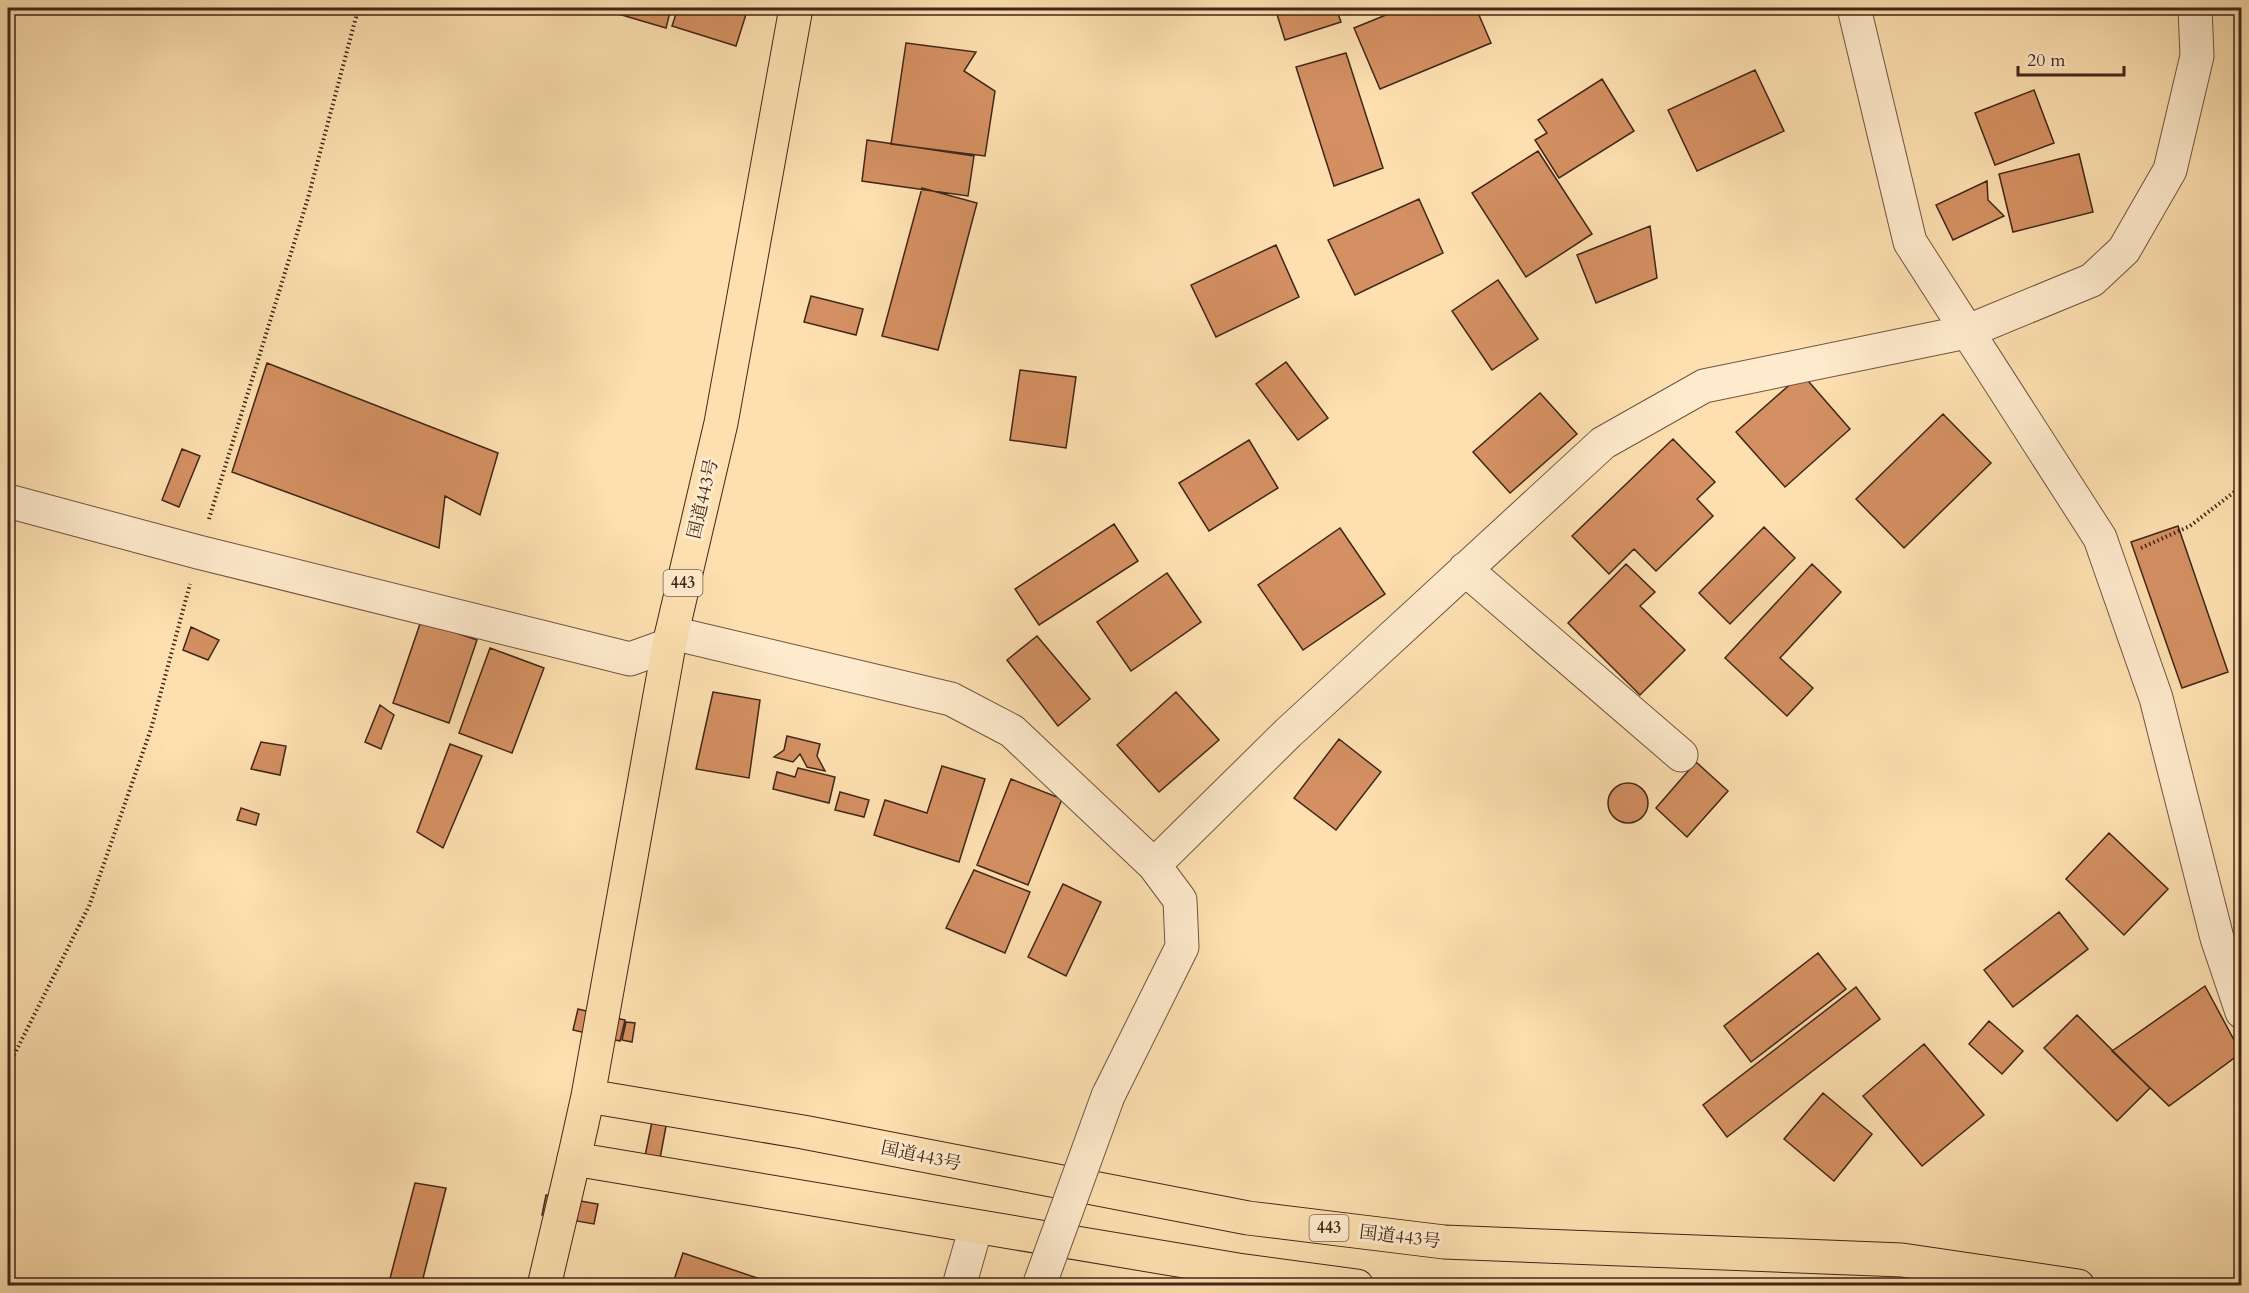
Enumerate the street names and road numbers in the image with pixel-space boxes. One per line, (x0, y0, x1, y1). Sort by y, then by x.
street label: 国道443号 (682, 456, 724, 542)
road number: 443 (664, 570, 702, 596)
street label: 国道443号 (878, 1135, 964, 1177)
road number: 443 (1310, 1215, 1348, 1241)
street label: 国道443号 (1358, 1220, 1442, 1254)

